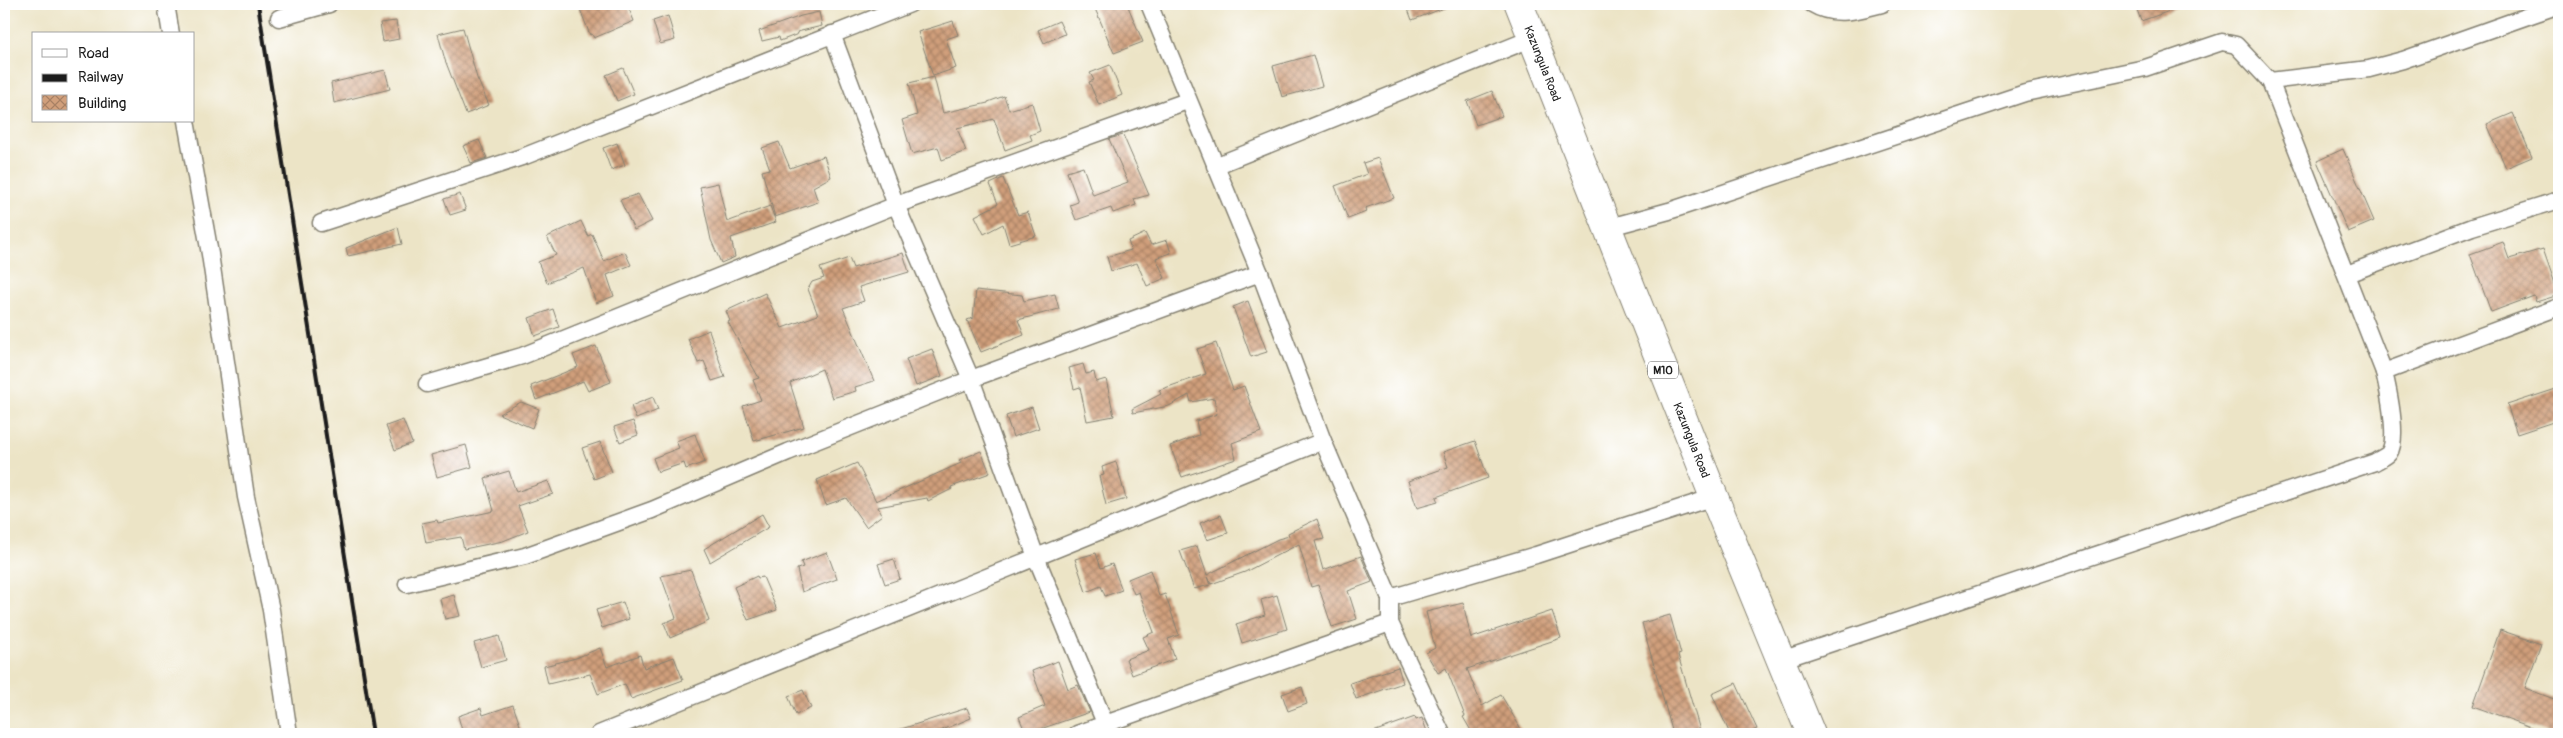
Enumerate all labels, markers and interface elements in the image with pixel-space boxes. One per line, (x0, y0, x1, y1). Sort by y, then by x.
street label: Kazungula Road (1520, 24, 1564, 104)
legend (32, 32, 195, 122)
text: Road (78, 44, 109, 63)
text: Railway (78, 68, 124, 87)
text: Building (78, 94, 126, 113)
road number: M10 (1648, 362, 1678, 378)
street label: Kazungula Road (1669, 400, 1713, 480)

